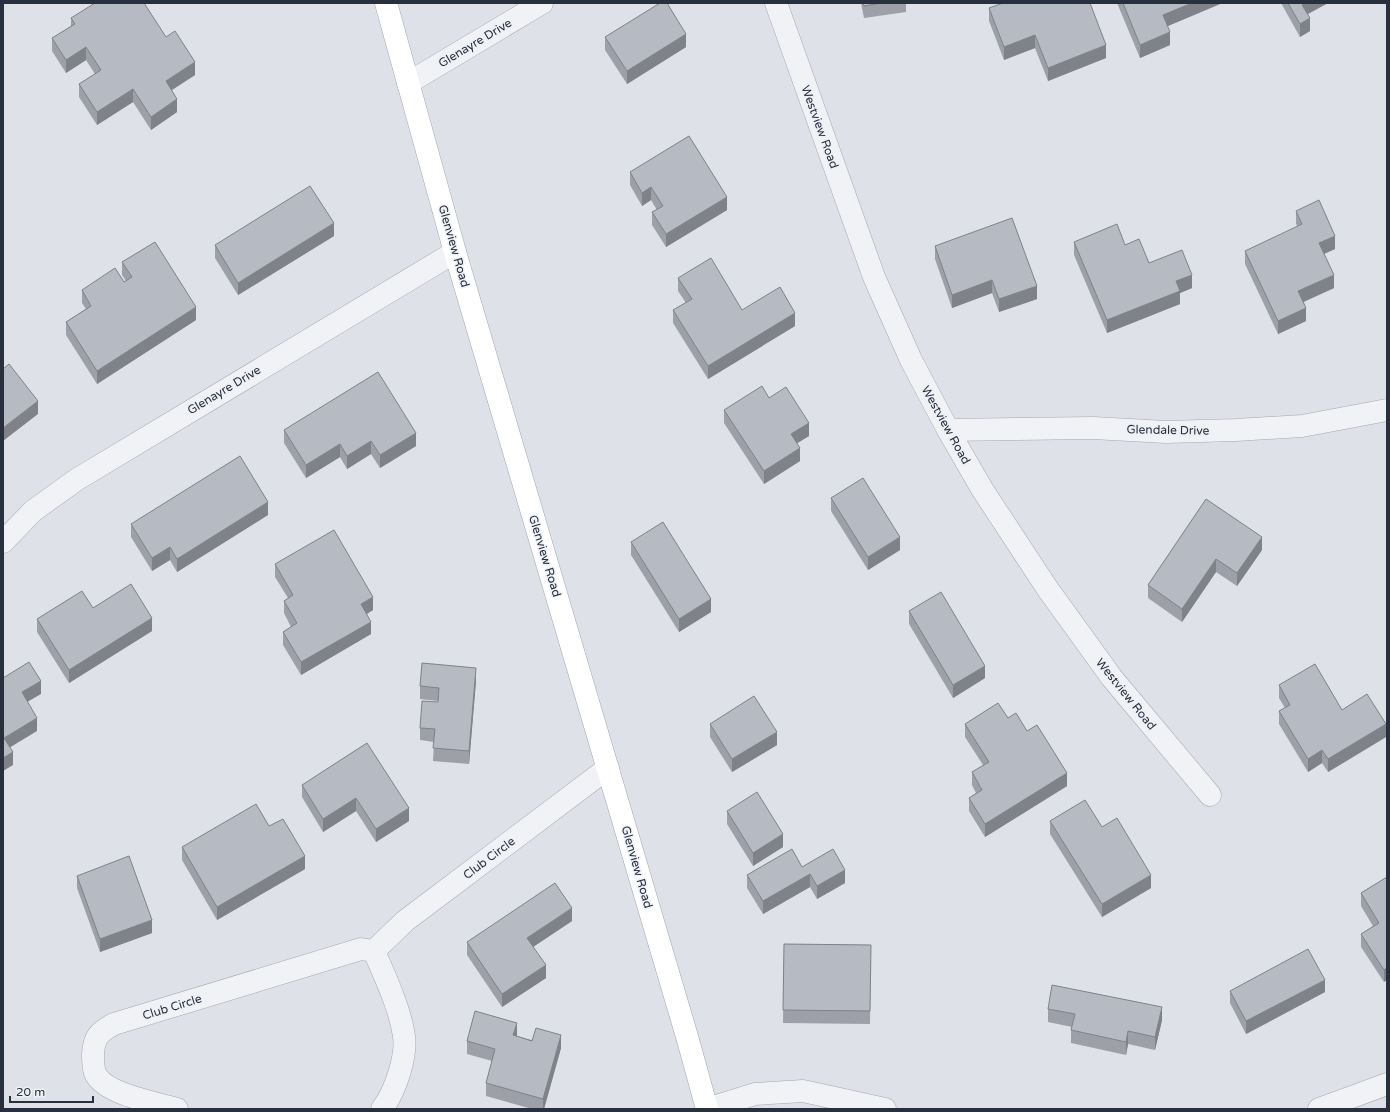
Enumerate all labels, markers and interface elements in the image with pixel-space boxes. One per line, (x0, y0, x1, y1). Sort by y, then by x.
street label: Glenayre Drive (436, 15, 514, 70)
street label: Westview Road (798, 84, 842, 170)
street label: Glenview Road (436, 203, 472, 289)
street label: Glenayre Drive (185, 362, 263, 417)
street label: Westview Road (919, 383, 973, 467)
street label: Glendale Drive (1126, 422, 1210, 438)
street label: Glenview Road (526, 513, 564, 599)
street label: Westview Road (1093, 656, 1159, 732)
street label: Glenview Road (619, 824, 655, 910)
street label: Club Circle (460, 834, 518, 882)
street label: Club Circle (141, 991, 204, 1023)
scale bar (10, 1078, 93, 1104)
text: 20 m (16, 1085, 45, 1099)

